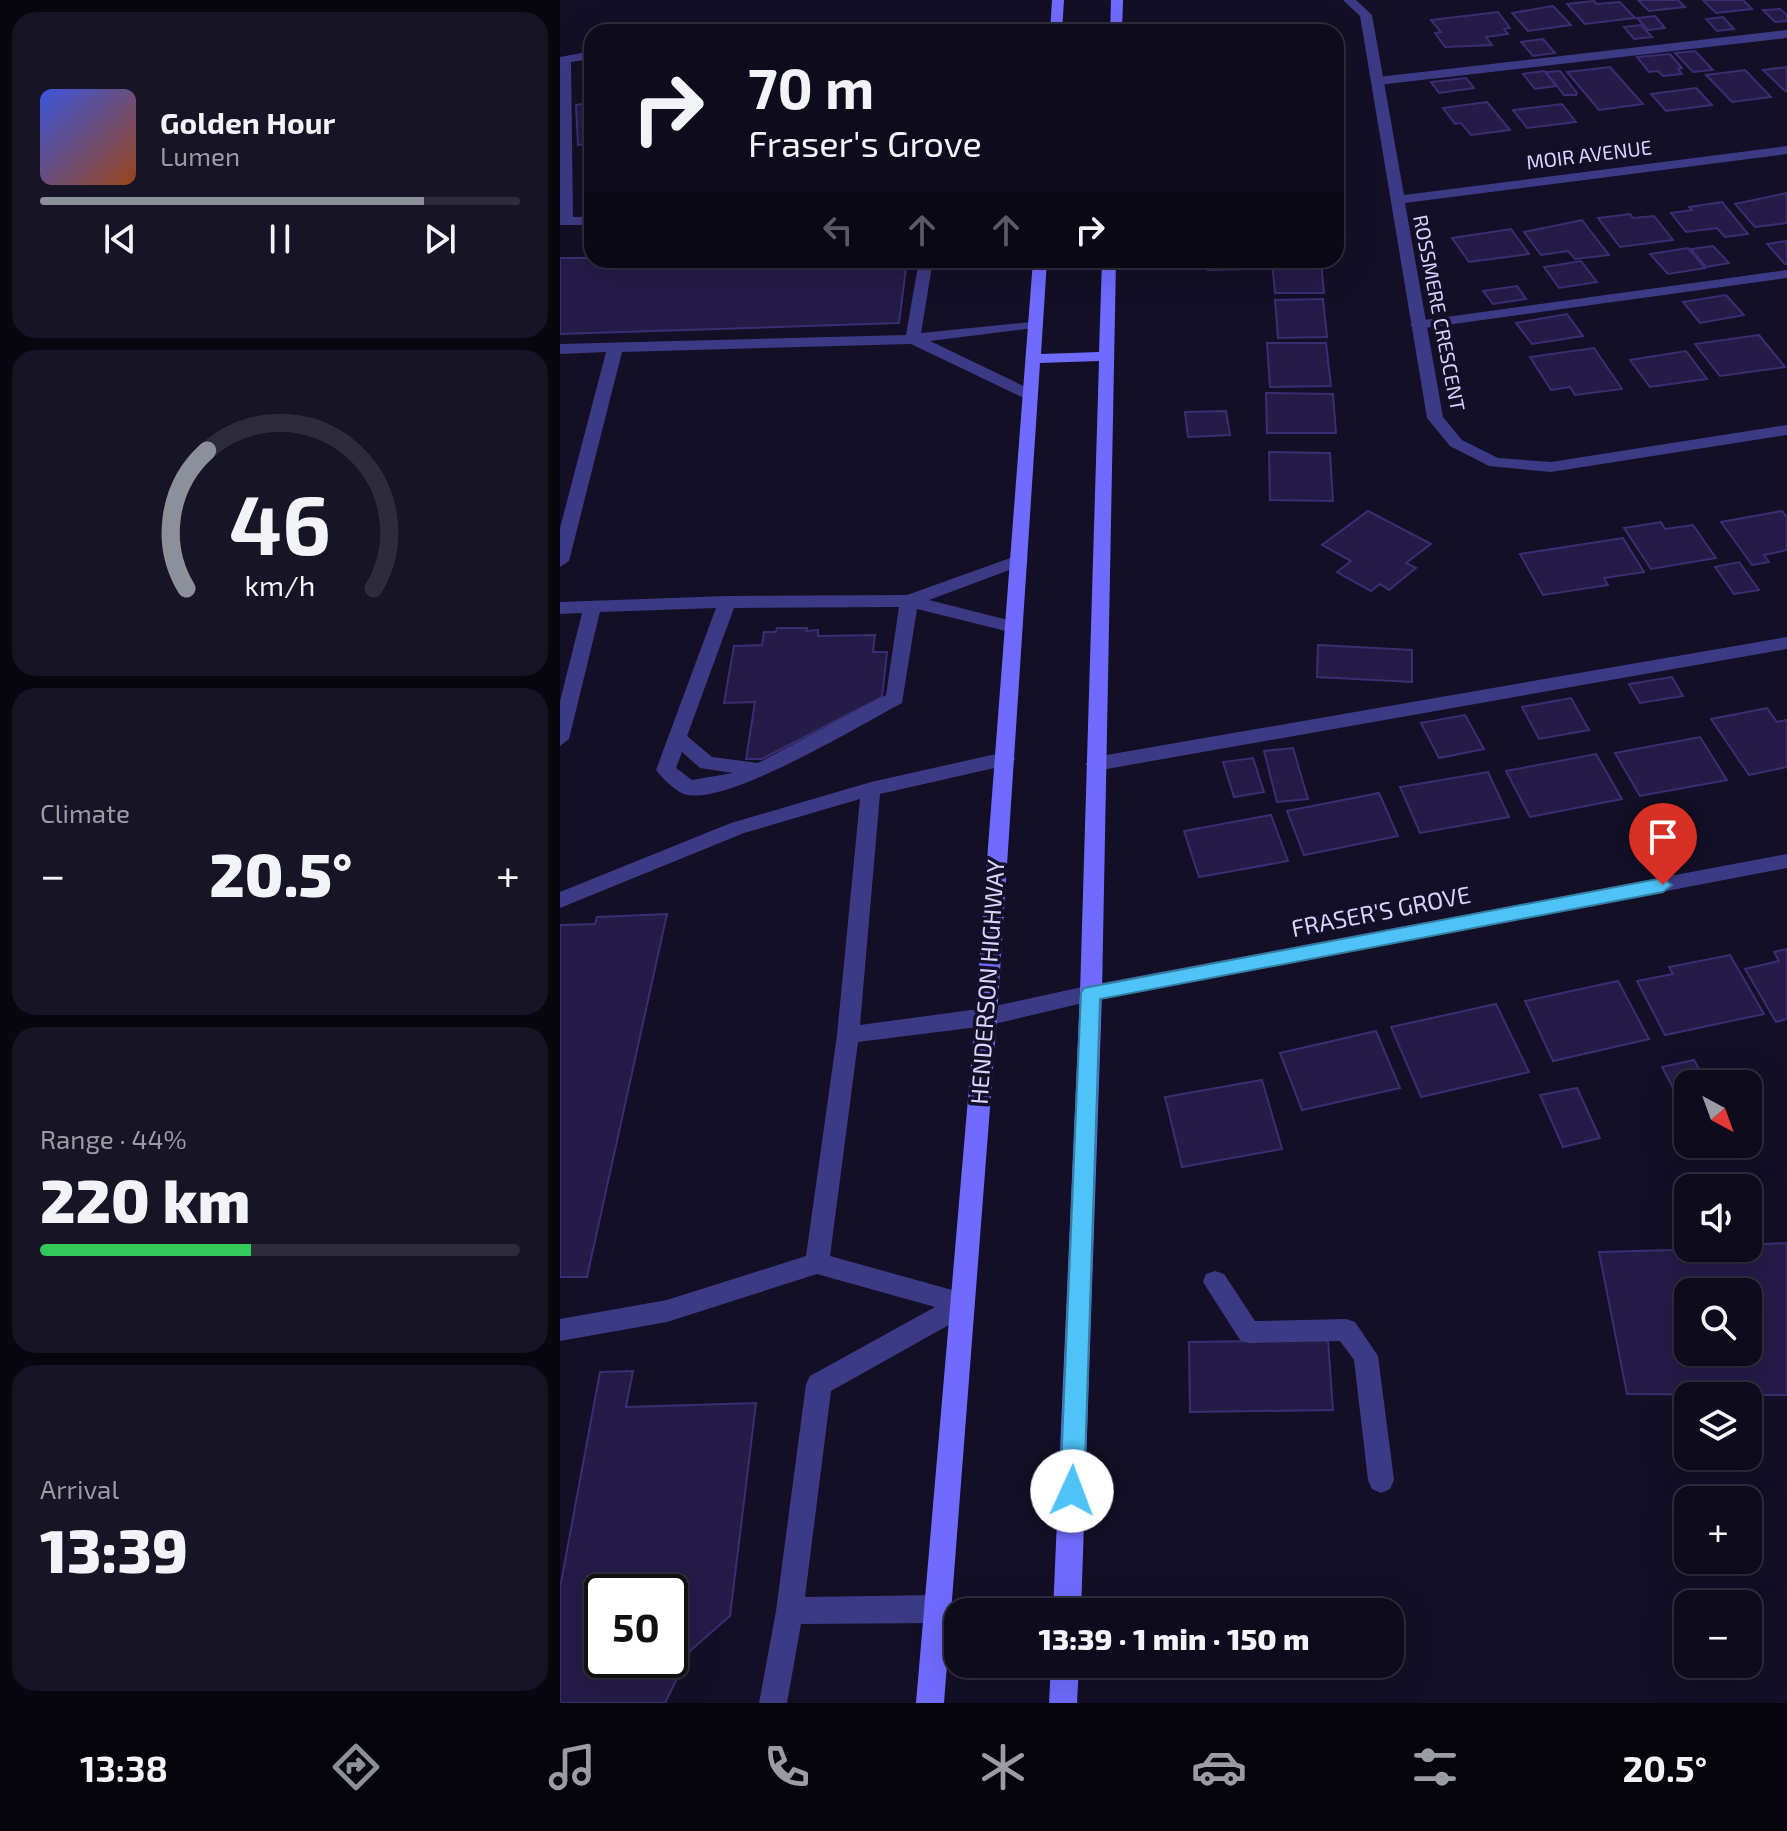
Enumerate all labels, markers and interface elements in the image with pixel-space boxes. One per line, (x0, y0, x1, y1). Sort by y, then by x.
text: 70 m (748, 53, 874, 120)
icon: right (616, 56, 720, 160)
text: Golden Hour (160, 104, 335, 140)
text: Fraser's Grove (748, 121, 982, 164)
street label: MOIR AVENUE (1525, 134, 1653, 174)
text: Lumen (160, 140, 240, 171)
icon: left (816, 208, 860, 252)
icon: ahead (900, 208, 944, 252)
icon: ahead (984, 208, 1028, 252)
icon: right (1068, 208, 1112, 252)
street label: ROSSMERE CRESCENT (1409, 213, 1471, 413)
icon: previous (98, 217, 142, 261)
icon: pause (258, 217, 302, 261)
icon: next (418, 217, 462, 261)
text: 46 (229, 472, 331, 572)
text: km/h (245, 567, 315, 602)
text: Climate (40, 797, 130, 828)
pin (1629, 803, 1697, 885)
icon: arrive (1641, 815, 1685, 859)
text: 20.5° (209, 837, 352, 909)
text: − (40, 847, 66, 900)
text: + (496, 847, 520, 900)
street label: HENDERSON HIGHWAY (963, 858, 1010, 1105)
street label: FRASER'S GROVE (1289, 879, 1473, 942)
north arrow (1674, 1070, 1762, 1158)
map controls (1674, 1070, 1762, 1678)
text: Range · 44% (40, 1123, 187, 1154)
text: 220 km (40, 1163, 251, 1235)
button: sound (1674, 1174, 1762, 1262)
button: search (1674, 1278, 1762, 1366)
button: layers (1674, 1382, 1762, 1470)
position arrow (1030, 1449, 1114, 1533)
text: Arrival (40, 1473, 119, 1504)
button: + (1674, 1486, 1762, 1574)
text: 13:39 (40, 1513, 188, 1585)
speed limit sign: 50 (584, 1574, 688, 1678)
button: − (1674, 1590, 1762, 1678)
text: 13:39 · 1 min · 150 m (1038, 1620, 1310, 1656)
icon: directions (328, 1739, 384, 1795)
icon: music (544, 1739, 600, 1795)
icon: phone (759, 1739, 815, 1795)
icon: climate (975, 1739, 1031, 1795)
icon: car (1191, 1739, 1247, 1795)
icon: filters (1407, 1739, 1463, 1795)
text: 13:38 (80, 1746, 168, 1789)
text: 20.5° (1622, 1746, 1707, 1789)

